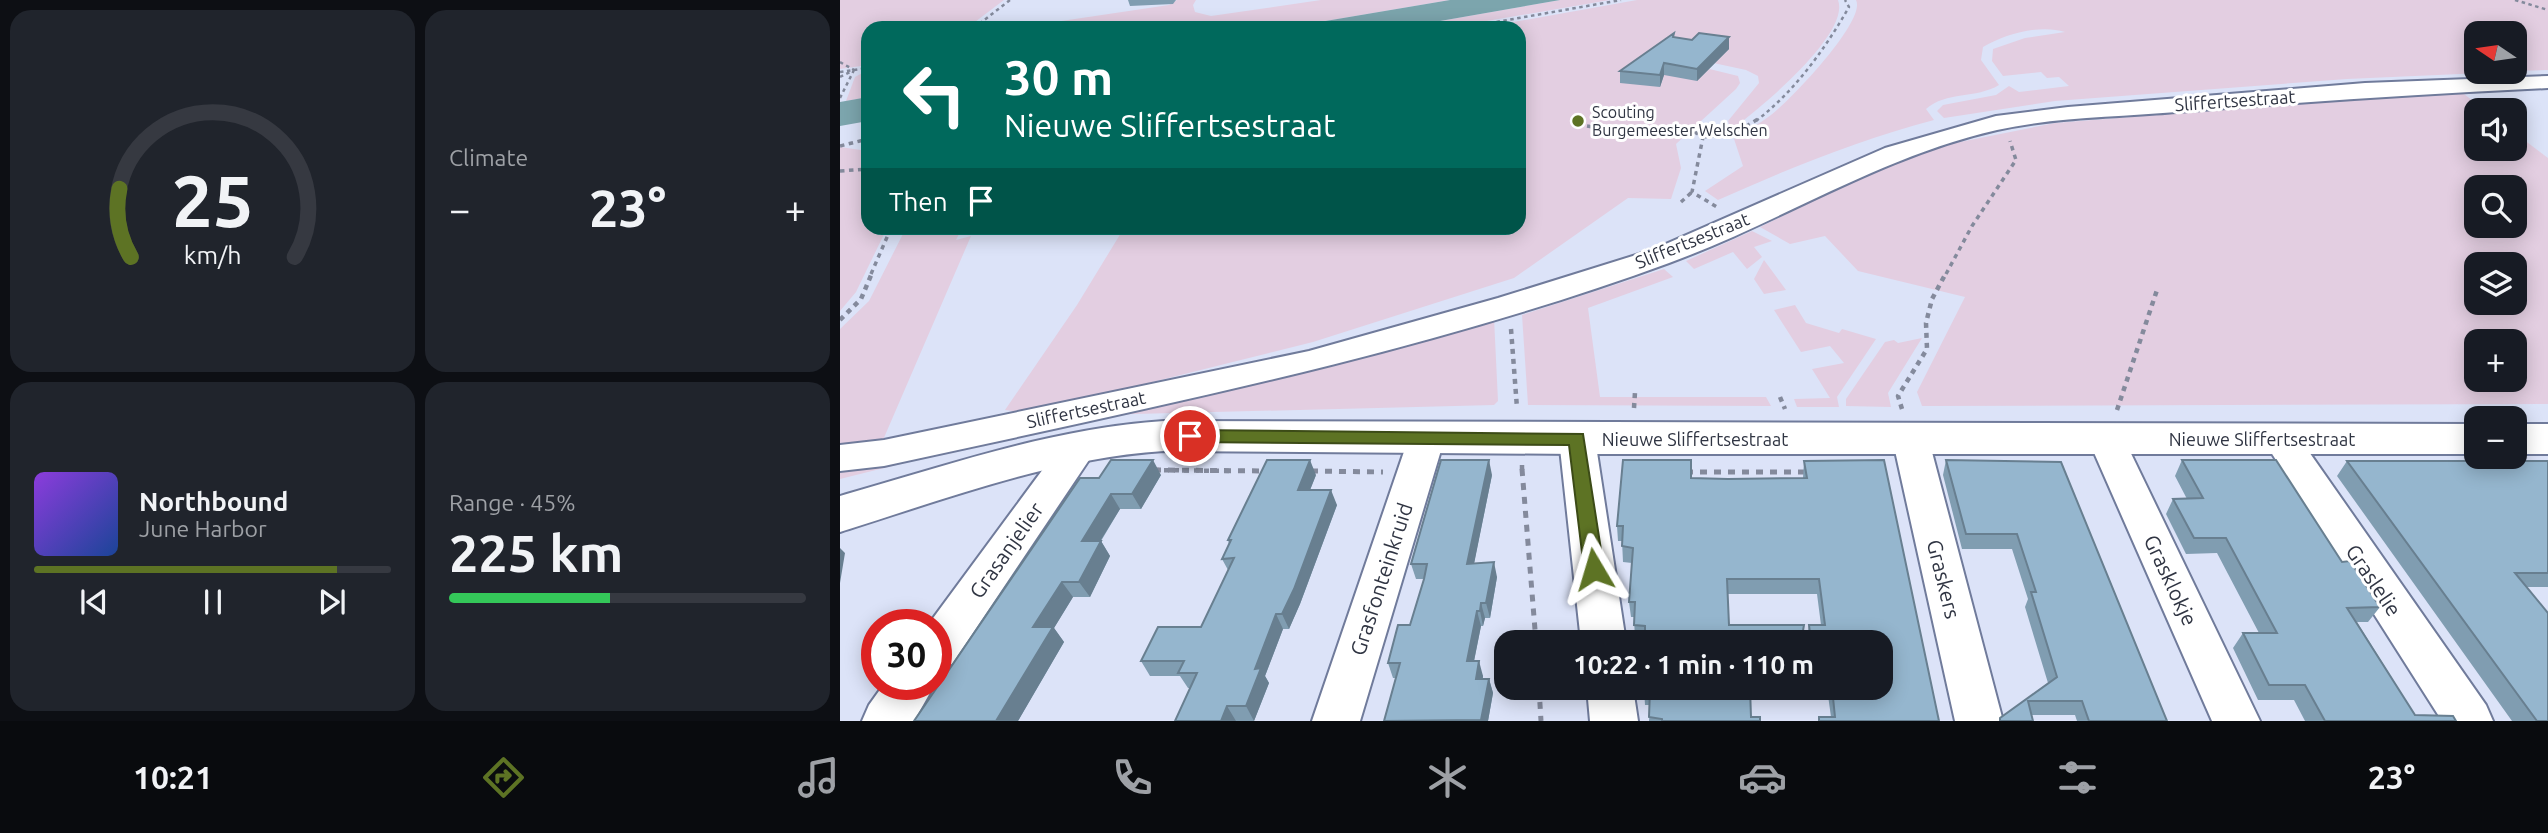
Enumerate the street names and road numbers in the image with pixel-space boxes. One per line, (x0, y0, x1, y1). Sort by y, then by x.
street label: Sliffertsestraat (2174, 86, 2296, 114)
street label: Sliffertsestraat (1632, 208, 1752, 272)
street label: Sliffertsestraat (1025, 387, 1147, 431)
street label: Nieuwe Sliffertsestraat (1602, 429, 1788, 449)
street label: Nieuwe Sliffertsestraat (2169, 429, 2355, 449)
street label: Grasanjelier (964, 497, 1048, 603)
street label: Grasfonteinkruid (1345, 500, 1417, 658)
street label: Grasklokje (2140, 531, 2202, 629)
street label: Graskers (1923, 537, 1965, 621)
street label: Graslelie (2341, 540, 2407, 620)

